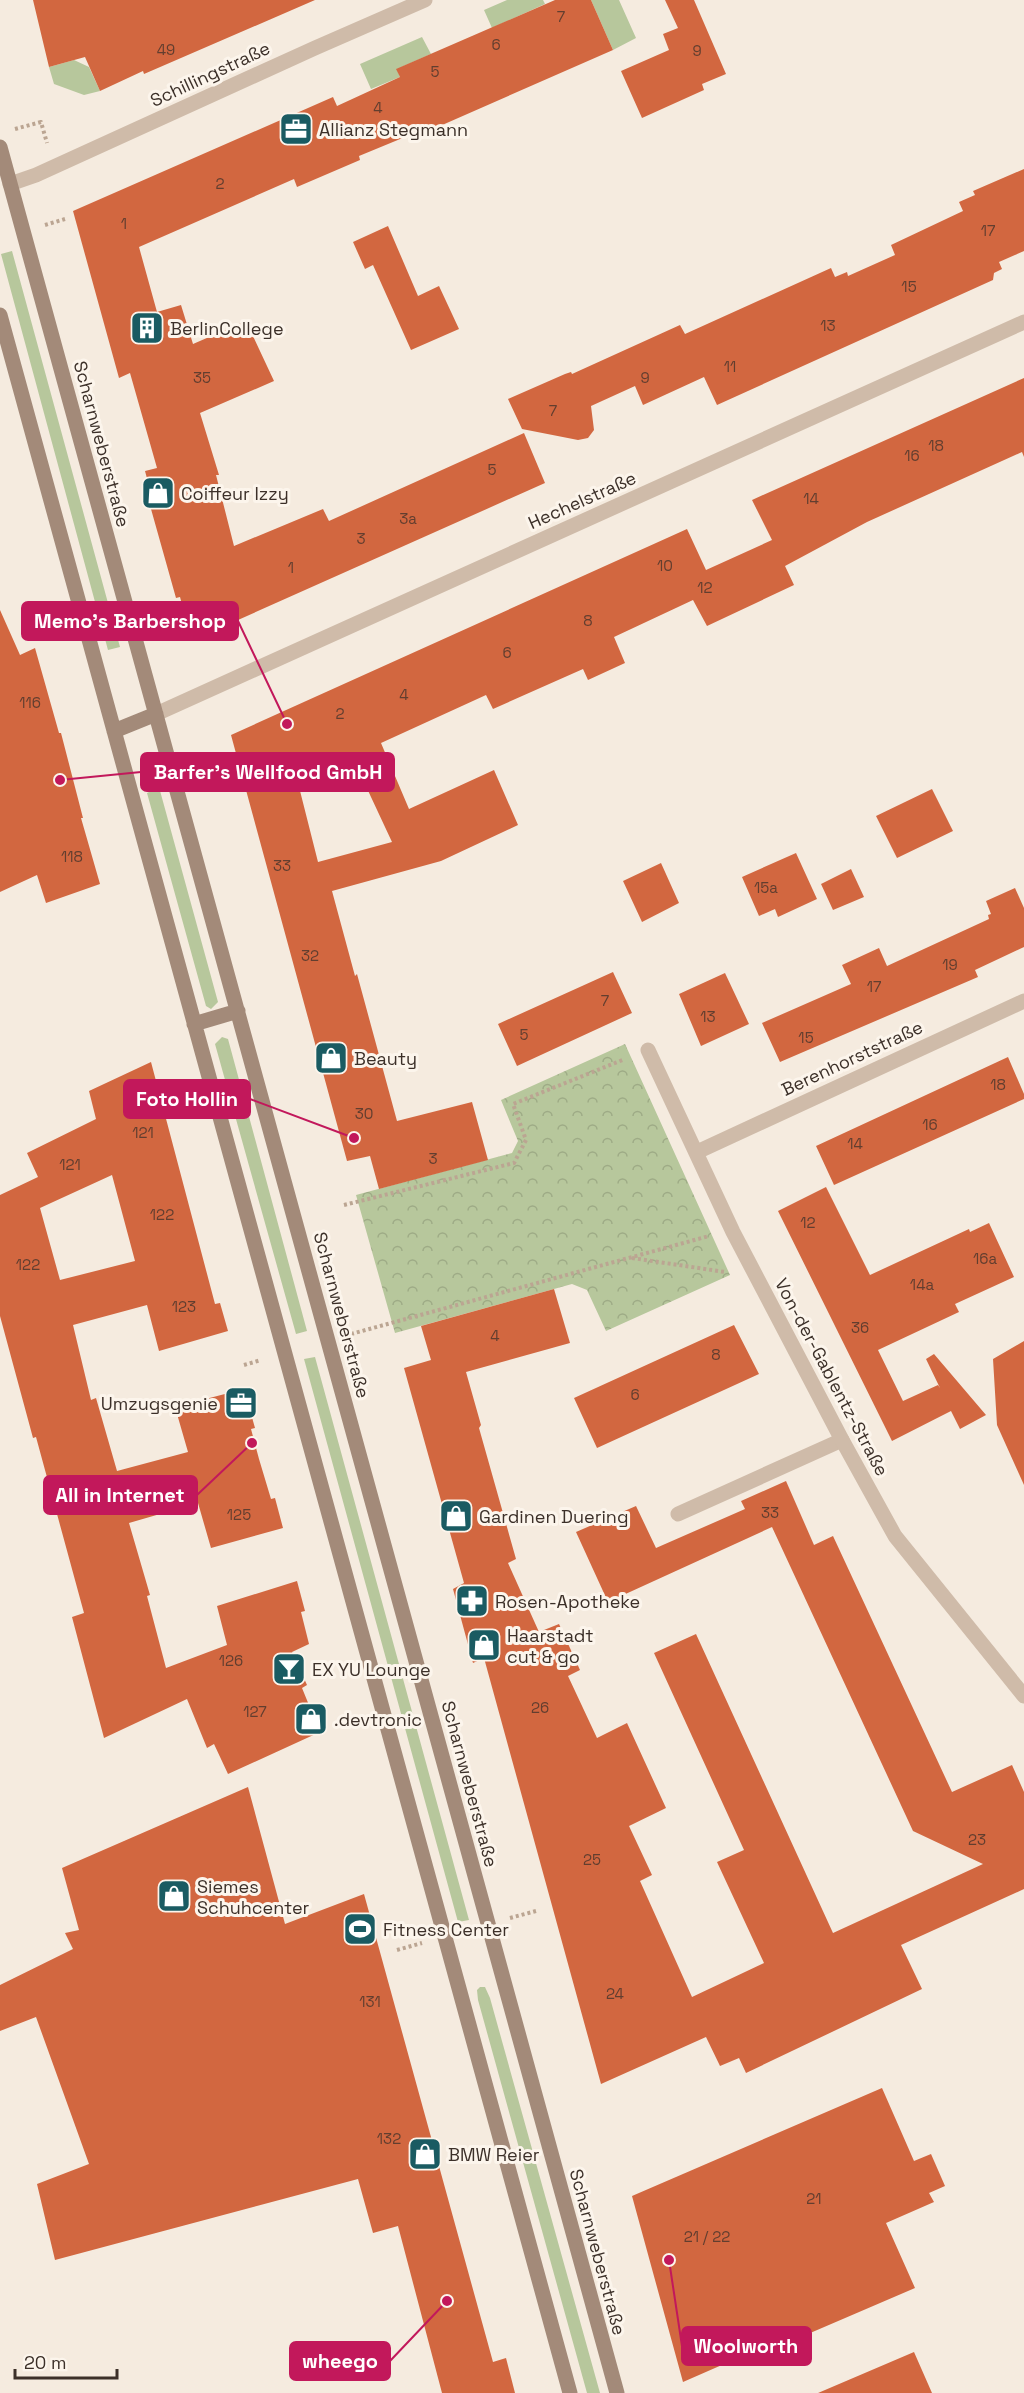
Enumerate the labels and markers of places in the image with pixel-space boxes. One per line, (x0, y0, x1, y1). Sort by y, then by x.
office icon: Allianz Stegmann (278, 111, 314, 147)
place label: Allianz Stegmann (319, 118, 468, 141)
building icon: BerlinCollege (129, 310, 165, 346)
place label: BerlinCollege (170, 317, 284, 340)
shop icon: Coiffeur Izzy (140, 475, 176, 511)
place label: Coiffeur Izzy (181, 482, 289, 505)
callout: Memo's Barbershop (22, 602, 238, 640)
callout: Barfer's Wellfood GmbH (141, 753, 394, 791)
shop icon: Beauty (313, 1040, 349, 1076)
place label: Beauty (354, 1047, 417, 1070)
callout: Foto Hollin (124, 1080, 250, 1118)
office icon: Umzugsgenie (223, 1385, 259, 1421)
place label: Umzugsgenie (101, 1392, 218, 1415)
callout: All in Internet (44, 1476, 197, 1514)
shop icon: Gardinen Duering (438, 1498, 474, 1534)
place label: Gardinen Duering (479, 1505, 628, 1528)
pharmacy icon: Rosen-Apotheke (454, 1583, 490, 1619)
place label: Rosen-Apotheke (495, 1590, 640, 1613)
place label: Haarstadt cut & go (507, 1624, 594, 1668)
shop icon: Haarstadt cut & go (466, 1627, 502, 1663)
bar icon: EX YU Lounge (271, 1651, 307, 1687)
place label: EX YU Lounge (312, 1658, 431, 1681)
shop icon: .devtronic (293, 1701, 329, 1737)
place label: .devtronic (334, 1708, 422, 1731)
place label: Siemes Schuhcenter (197, 1875, 310, 1919)
shop icon: Siemes Schuhcenter (156, 1878, 192, 1914)
sports icon: Fitness Center (342, 1911, 378, 1947)
place label: Fitness Center (383, 1918, 509, 1941)
shop icon: BMW Reier (407, 2136, 443, 2172)
place label: BMW Reier (448, 2143, 540, 2166)
callout: Woolworth (682, 2327, 811, 2365)
callout: wheego (290, 2342, 390, 2380)

